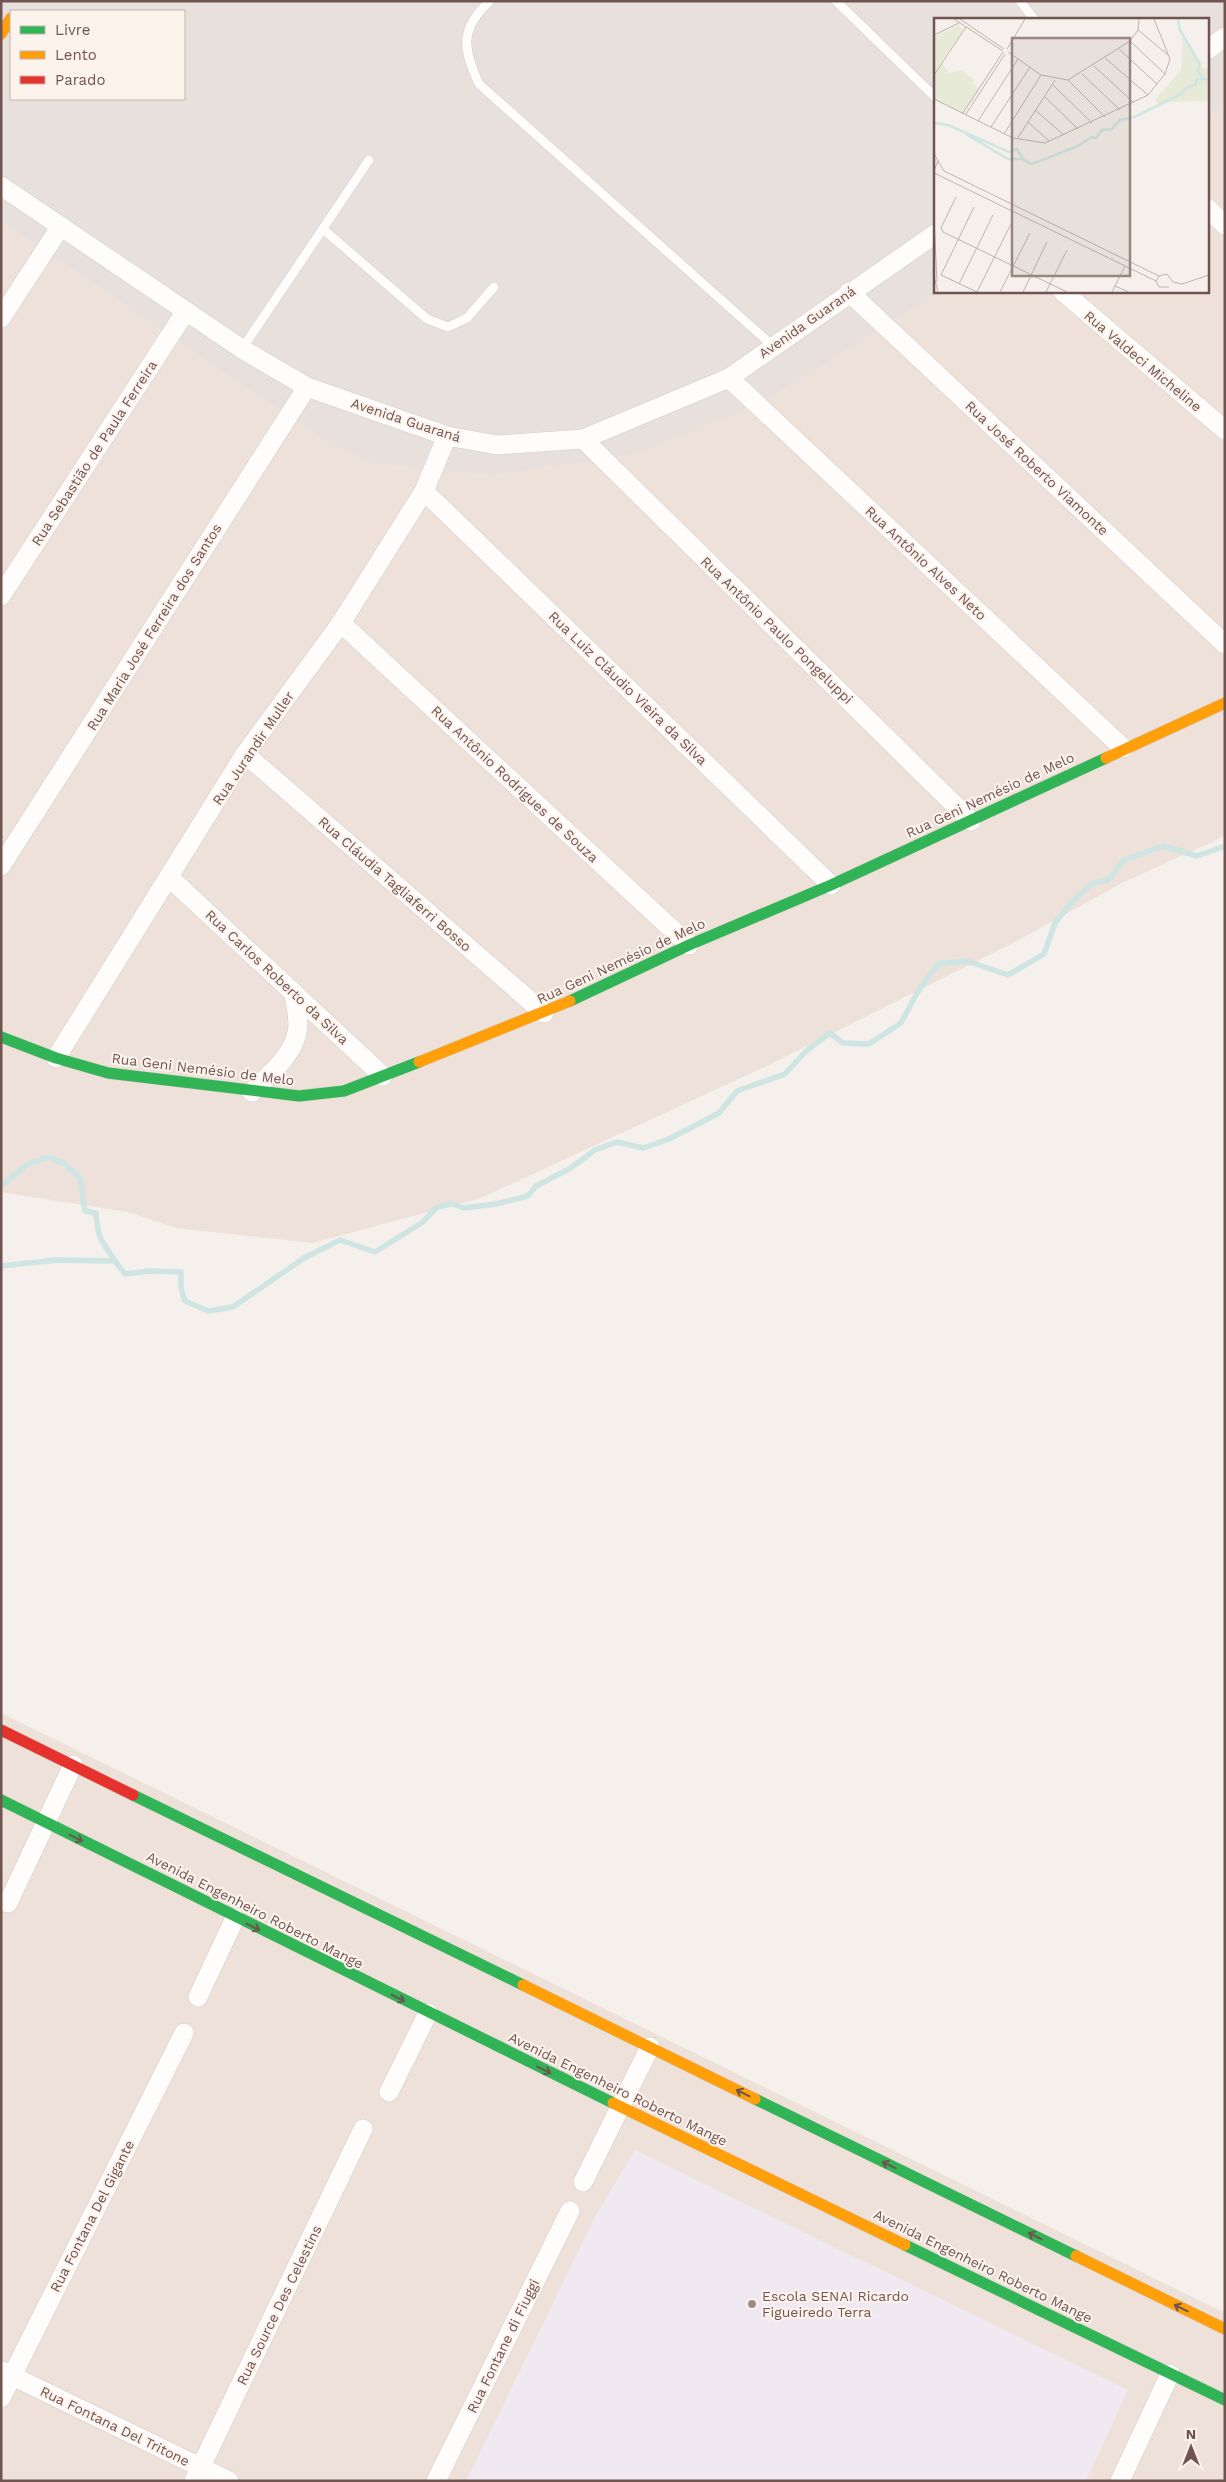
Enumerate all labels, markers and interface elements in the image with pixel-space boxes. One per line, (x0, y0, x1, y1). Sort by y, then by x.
legend (10, 10, 185, 100)
inset map (934, 18, 1208, 292)
text: Livre (55, 21, 90, 39)
text: Lento (55, 46, 97, 64)
text: Parado (55, 71, 105, 89)
street label: Avenida Guaraná (756, 283, 859, 361)
street label: Rua Valdeci Micheline (1081, 307, 1205, 415)
street label: Rua Sebastião de Paula Ferreira (28, 357, 160, 549)
street label: Avenida Guaraná (349, 395, 463, 445)
street label: Rua José Roberto Viamonte (962, 398, 1112, 538)
street label: Rua Antônio Alves Neto (862, 503, 990, 623)
street label: Rua Maria José Ferreira dos Santos (83, 521, 225, 733)
street label: Rua Antônio Paulo Pongeluppi (698, 553, 856, 707)
street label: Rua Luiz Cláudio Vieira da Silva (545, 608, 711, 768)
street label: Rua Jurandir Muller (209, 688, 297, 808)
street label: Rua Antônio Rodrigues de Souza (428, 702, 602, 866)
street label: Rua Geni Nemésio de Melo (903, 749, 1077, 841)
street label: Rua Cláudia Tagliaferri Bosso (315, 813, 475, 955)
street label: Rua Carlos Roberto da Silva (202, 906, 352, 1048)
street label: Rua Geni Nemésio de Melo (534, 915, 708, 1007)
street label: Rua Geni Nemésio de Melo (111, 1050, 295, 1088)
one-way arrow (68, 1833, 83, 1843)
street label: Avenida Engenheiro Roberto Mange (144, 1848, 366, 1972)
one-way arrow (245, 1922, 260, 1932)
one-way arrow (390, 1994, 405, 2004)
street label: Avenida Engenheiro Roberto Mange (506, 2029, 730, 2149)
one-way arrow (536, 2066, 551, 2075)
one-way arrow (736, 2088, 751, 2098)
street label: Rua Fontana Del Gigante (47, 2137, 137, 2295)
one-way arrow (882, 2159, 897, 2169)
street label: Avenida Engenheiro Roberto Mange (871, 2206, 1095, 2326)
street label: Rua Source Des Celestins (233, 2223, 325, 2387)
one-way arrow (1028, 2231, 1043, 2241)
street label: Rua Fontane di Fiuggi (464, 2276, 542, 2416)
place label: Escola SENAI Ricardo Figueiredo Terra (762, 2288, 909, 2320)
marker: Escola SENAI Ricardo Figueiredo Terra (746, 2298, 758, 2310)
one-way arrow (1174, 2303, 1189, 2312)
street label: Rua Fontana Del Tritone (38, 2383, 192, 2469)
north arrow (1166, 2422, 1216, 2472)
text: N (1186, 2426, 1196, 2442)

